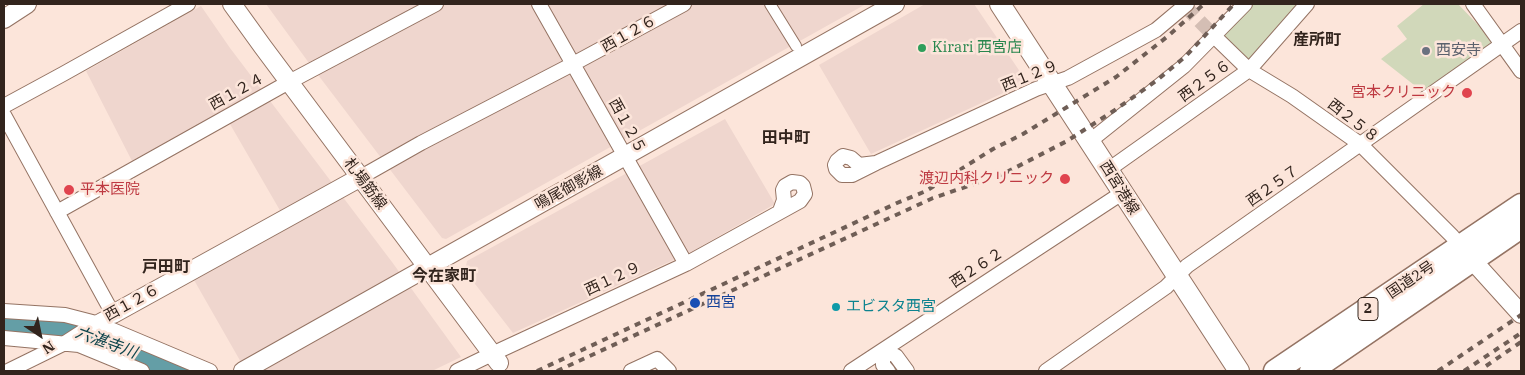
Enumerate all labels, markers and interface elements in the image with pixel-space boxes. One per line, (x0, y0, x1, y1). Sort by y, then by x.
street label: 西１２６ (598, 12, 660, 56)
district label: 産所町 (1293, 30, 1341, 50)
place label: Kirari 西宮店 (932, 39, 1022, 57)
marker: Kirari 西宮店 (916, 42, 928, 54)
place label: 西安寺 (1436, 42, 1481, 60)
marker: 西安寺 (1420, 45, 1432, 57)
street label: 西１２９ (999, 56, 1061, 96)
street label: 西２５６ (1175, 56, 1235, 106)
street label: 西１２４ (206, 70, 268, 114)
place label: 宮本クリニック (1351, 84, 1456, 102)
marker: 宮本クリニック (1460, 86, 1474, 100)
street label: 西１２５ (605, 95, 649, 157)
street label: 西２５８ (1324, 95, 1382, 147)
district label: 田中町 (762, 128, 810, 148)
street label: 札場筋線 (340, 155, 390, 213)
street label: 西宮港線 (1095, 158, 1143, 218)
street label: 西２５７ (1243, 161, 1303, 211)
street label: 鳴尾御影線 (532, 162, 606, 214)
place label: 渡辺内科クリニック (919, 170, 1054, 188)
marker: 渡辺内科クリニック (1058, 172, 1072, 186)
place label: 平本医院 (80, 181, 140, 199)
marker: 平本医院 (62, 183, 76, 197)
street label: 西２６２ (947, 244, 1007, 292)
district label: 戸田町 (142, 257, 190, 277)
street label: 国道2号 (1384, 257, 1438, 303)
street label: 西１２９ (582, 258, 644, 300)
district label: 今在家町 (412, 266, 476, 286)
street label: 西１２６ (101, 281, 163, 325)
place label: 西宮 (706, 294, 736, 312)
marker: 西宮 (688, 296, 702, 310)
place label: エビスタ西宮 (846, 298, 936, 316)
road number: 2 (1358, 298, 1378, 320)
marker: エビスタ西宮 (830, 301, 842, 313)
north arrow (15, 310, 65, 360)
water label: 六湛寺川 (73, 323, 139, 363)
text: N (39, 337, 58, 358)

